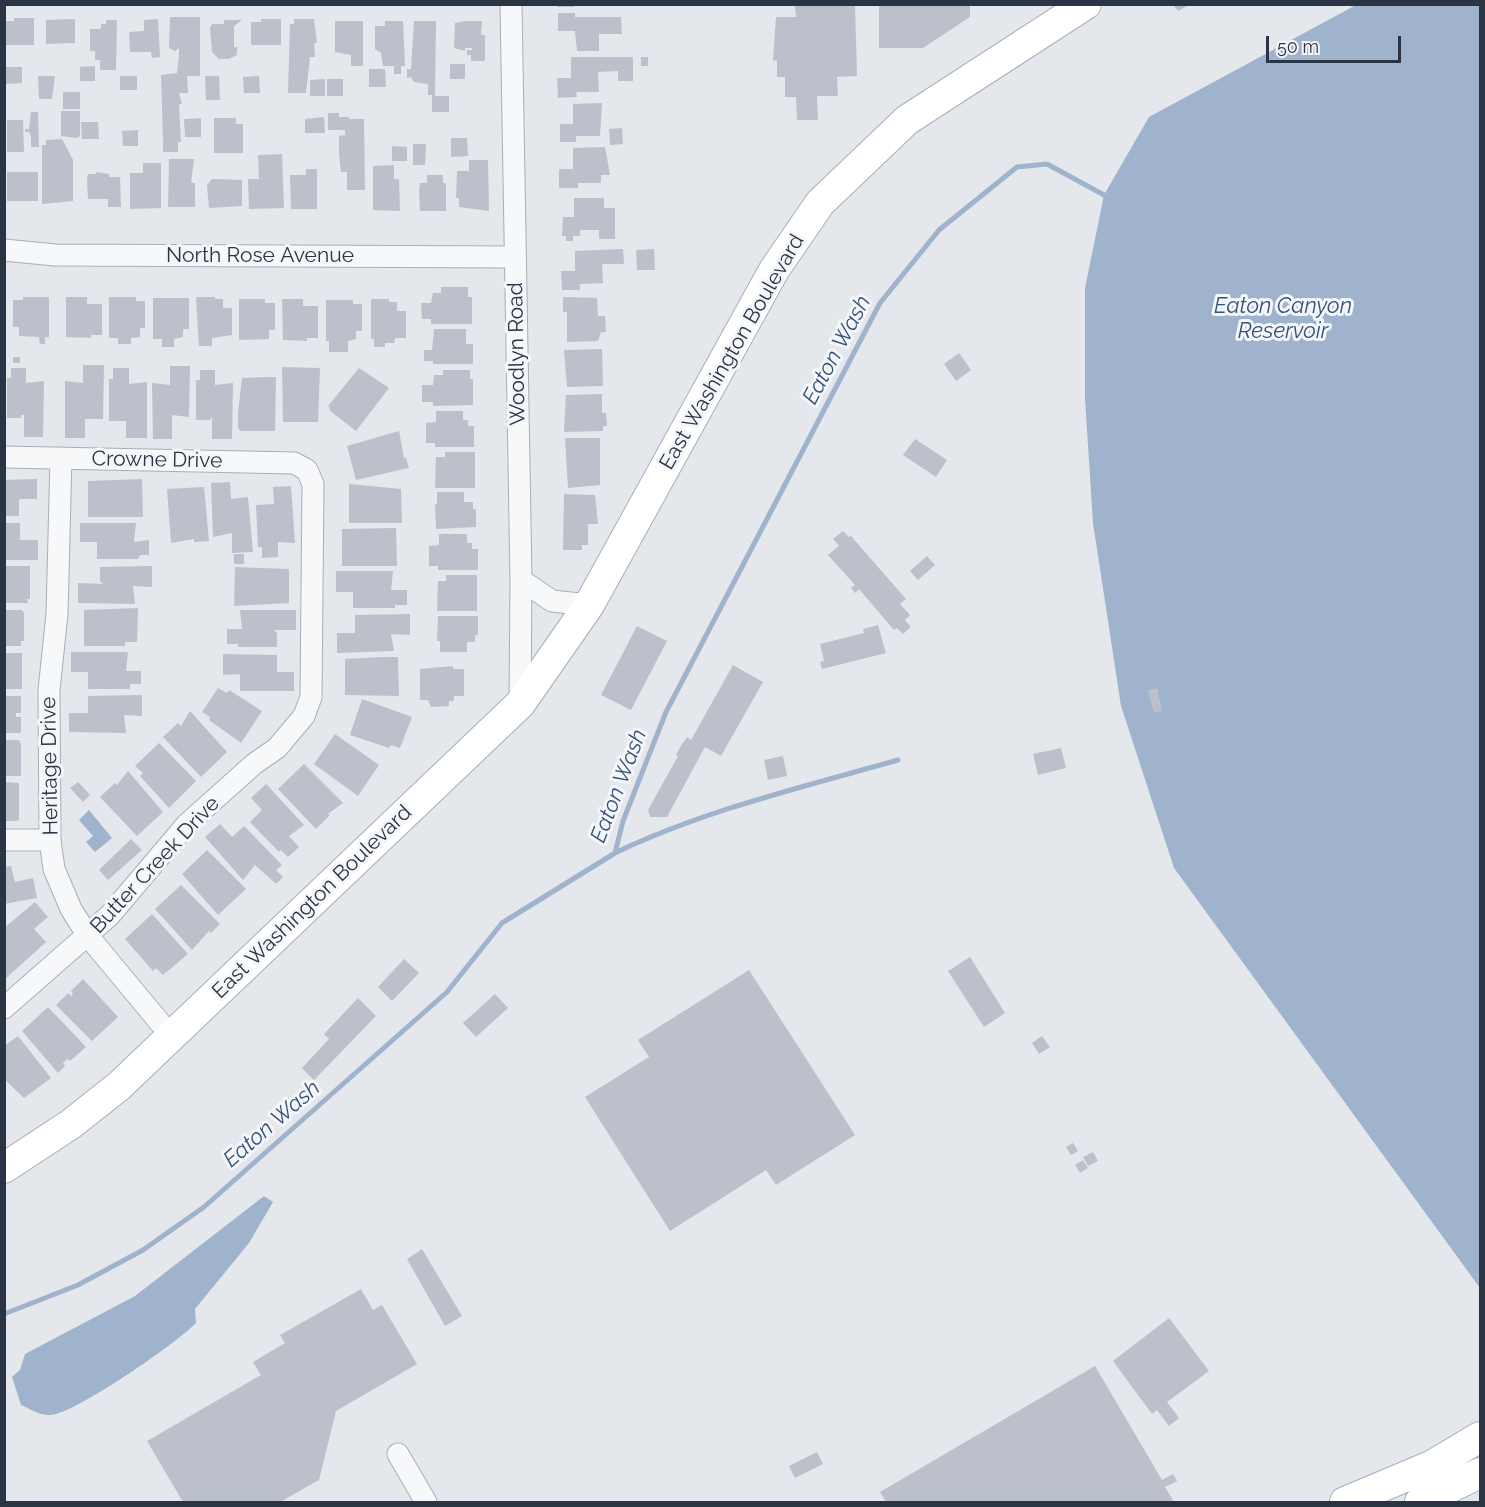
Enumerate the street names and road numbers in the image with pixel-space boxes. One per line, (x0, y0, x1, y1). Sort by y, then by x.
street label: East Washington Boulevard (654, 230, 810, 474)
street label: North Rose Avenue (166, 243, 354, 269)
street label: Woodlyn Road (503, 282, 531, 426)
street label: Crowne Drive (91, 446, 223, 474)
street label: Heritage Drive (36, 696, 64, 836)
street label: Butter Creek Drive (85, 791, 225, 939)
street label: East Washington Boulevard (207, 800, 417, 1004)

